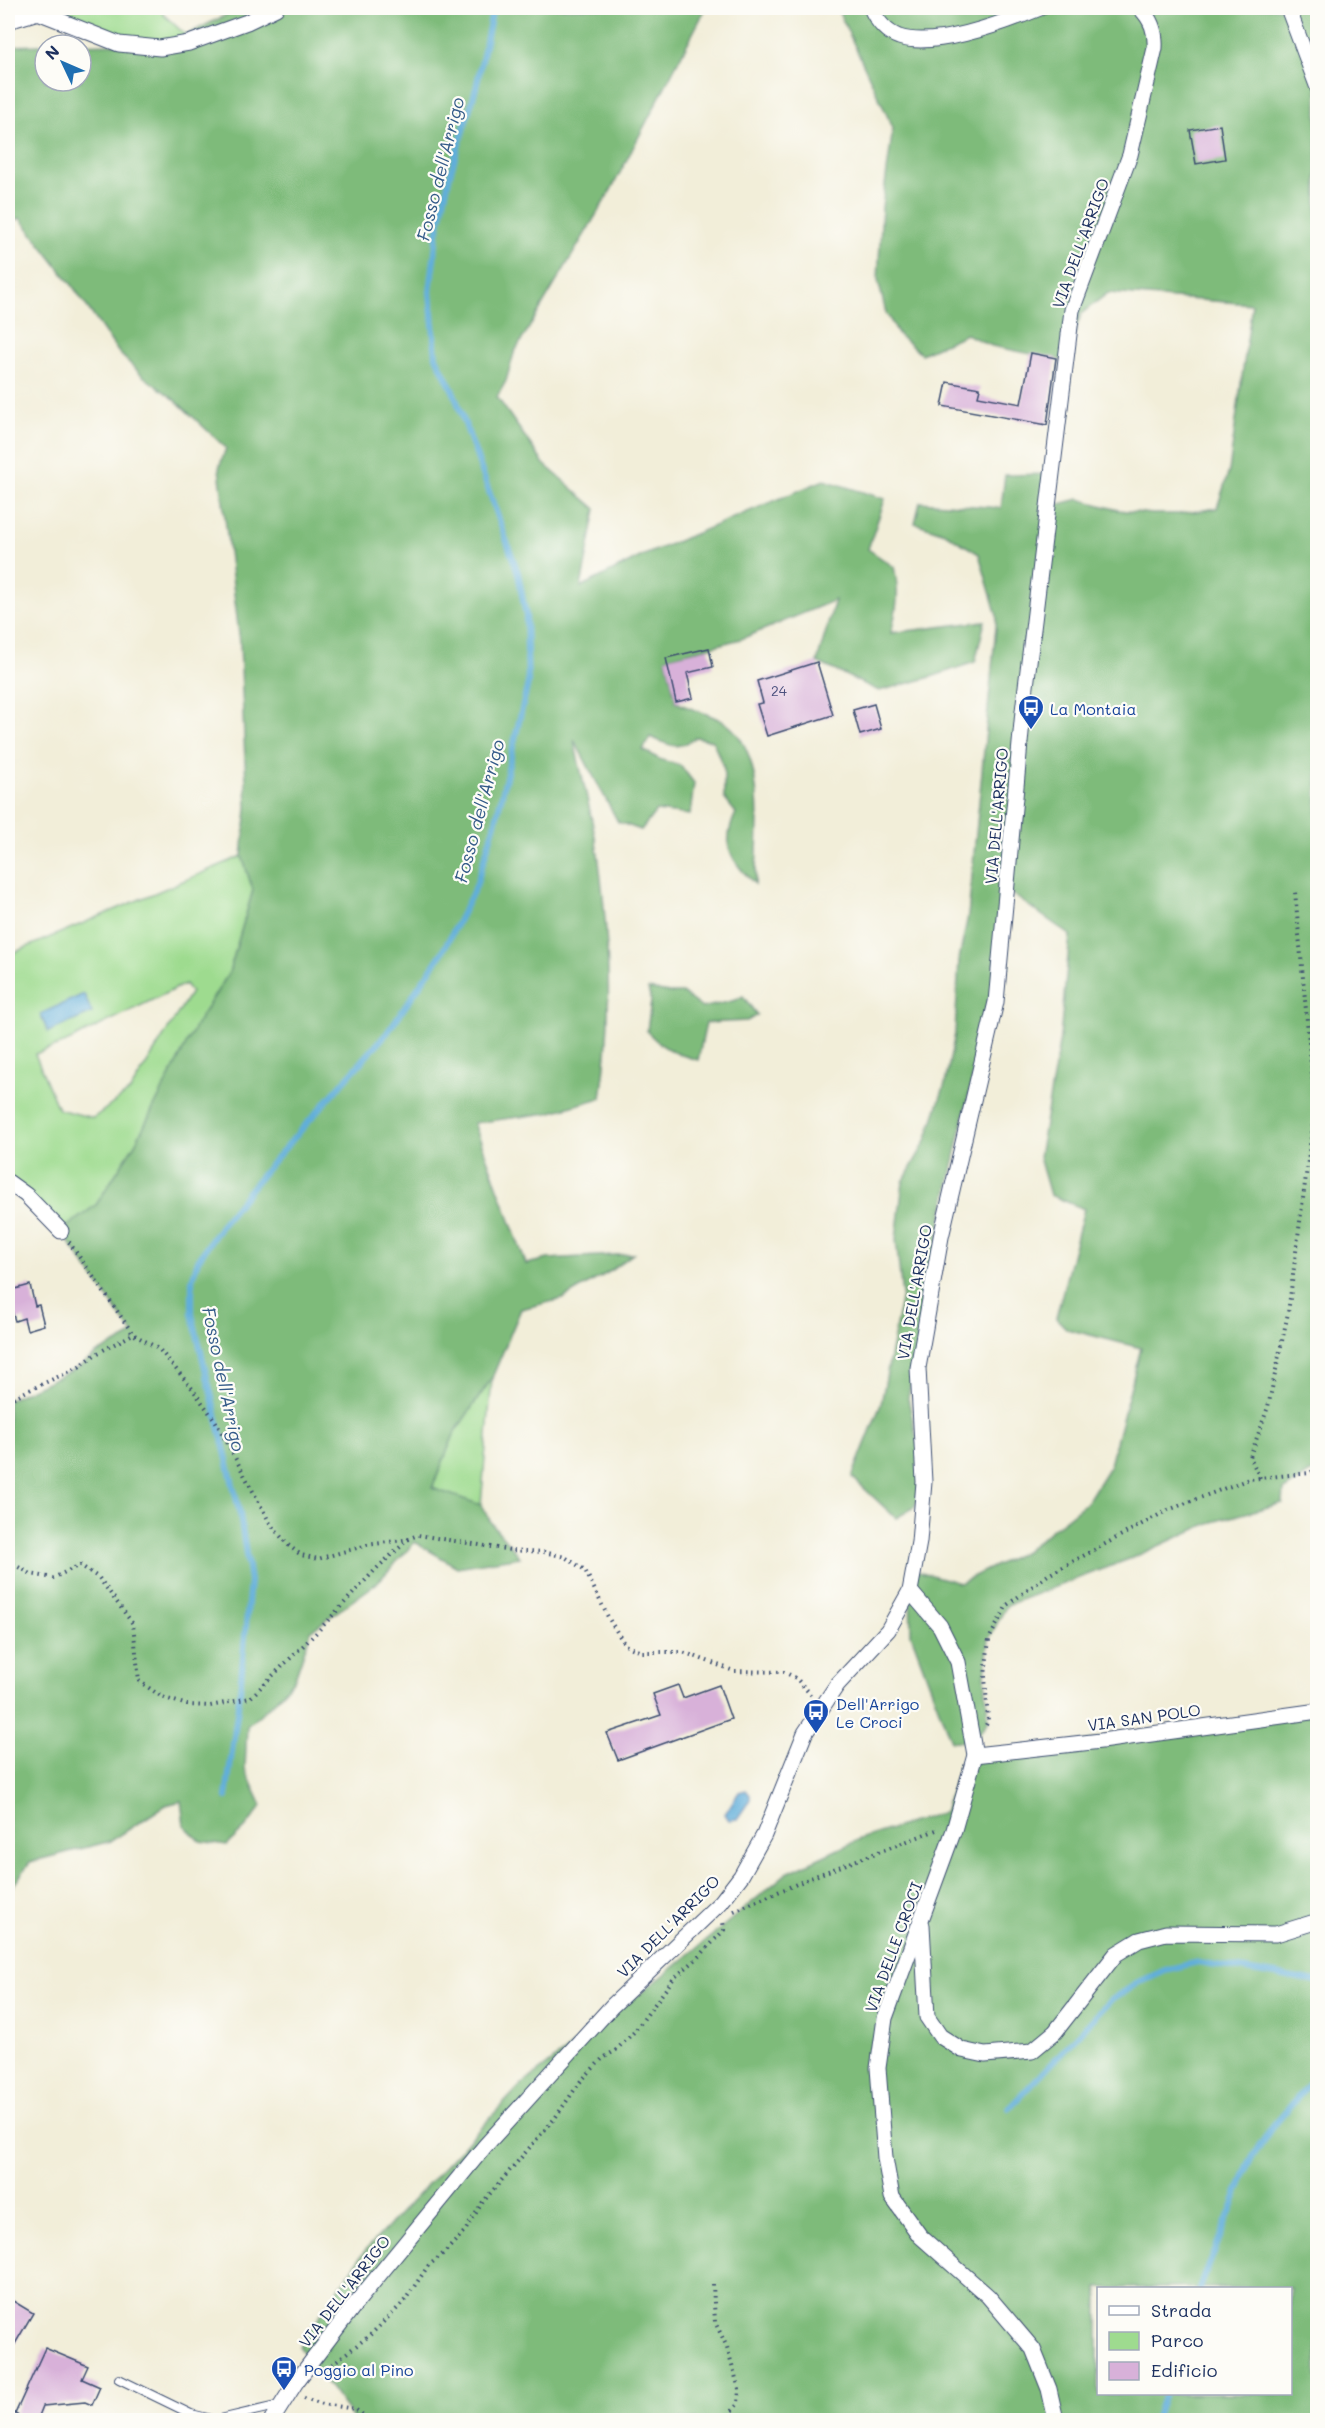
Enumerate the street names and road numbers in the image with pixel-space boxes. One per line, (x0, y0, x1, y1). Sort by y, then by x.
street label: VIA DELL'ARRIGO (1047, 175, 1113, 311)
street label: VIA DELL'ARRIGO (980, 747, 1012, 885)
street label: VIA DELL'ARRIGO (892, 1223, 936, 1361)
street label: VIA SAN POLO (1086, 1699, 1202, 1735)
street label: VIA DELL'ARRIGO (612, 1870, 724, 1982)
street label: VIA DELLE CROCI (860, 1879, 926, 2015)
street label: VIA DELL'ARRIGO (294, 2231, 394, 2351)

